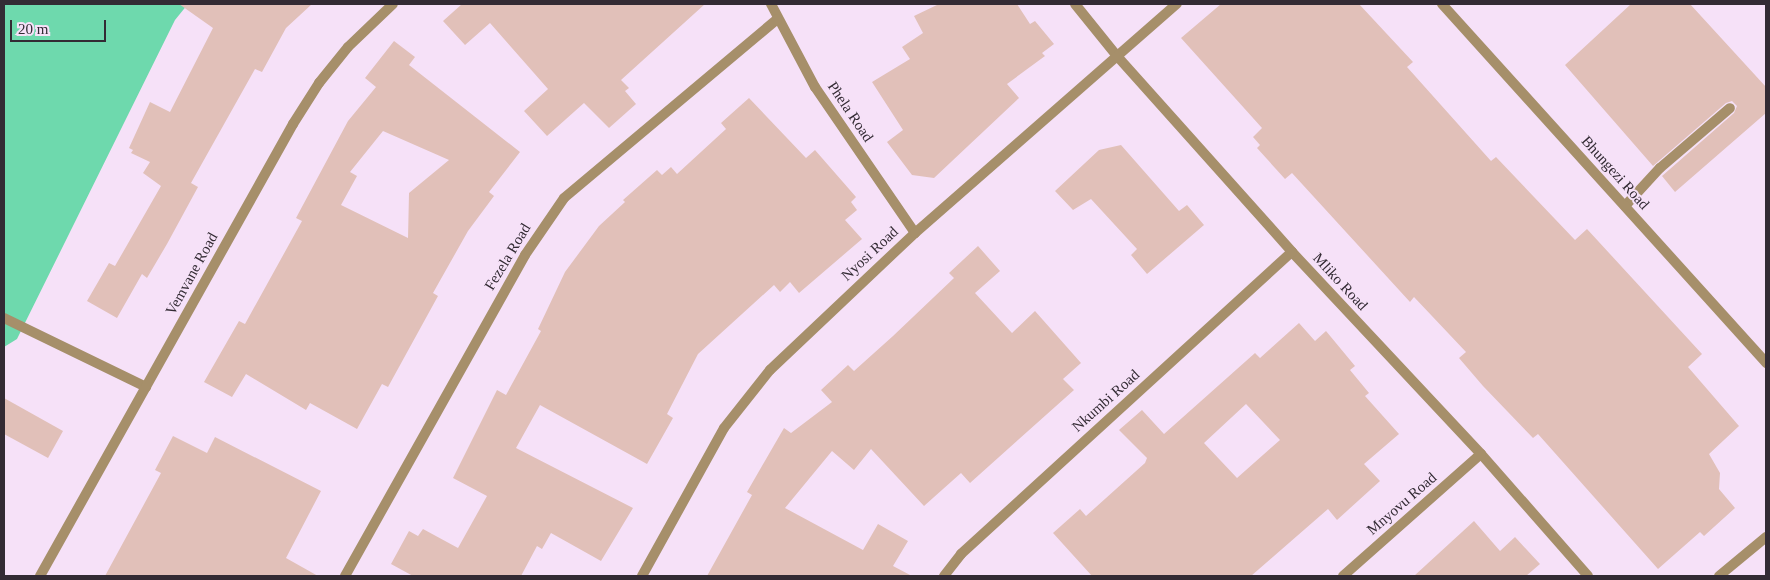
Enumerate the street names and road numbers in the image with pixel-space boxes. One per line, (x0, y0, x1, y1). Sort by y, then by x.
street label: Phela Road (823, 78, 877, 146)
street label: Bhungezi Road (1577, 132, 1653, 214)
street label: Fezela Road (481, 220, 535, 294)
street label: Nyosi Road (838, 223, 902, 285)
street label: Vemvane Road (162, 230, 222, 318)
street label: Mliko Road (1309, 250, 1371, 314)
street label: Nkumbi Road (1069, 366, 1143, 436)
street label: Mnyovu Road (1364, 469, 1440, 539)

